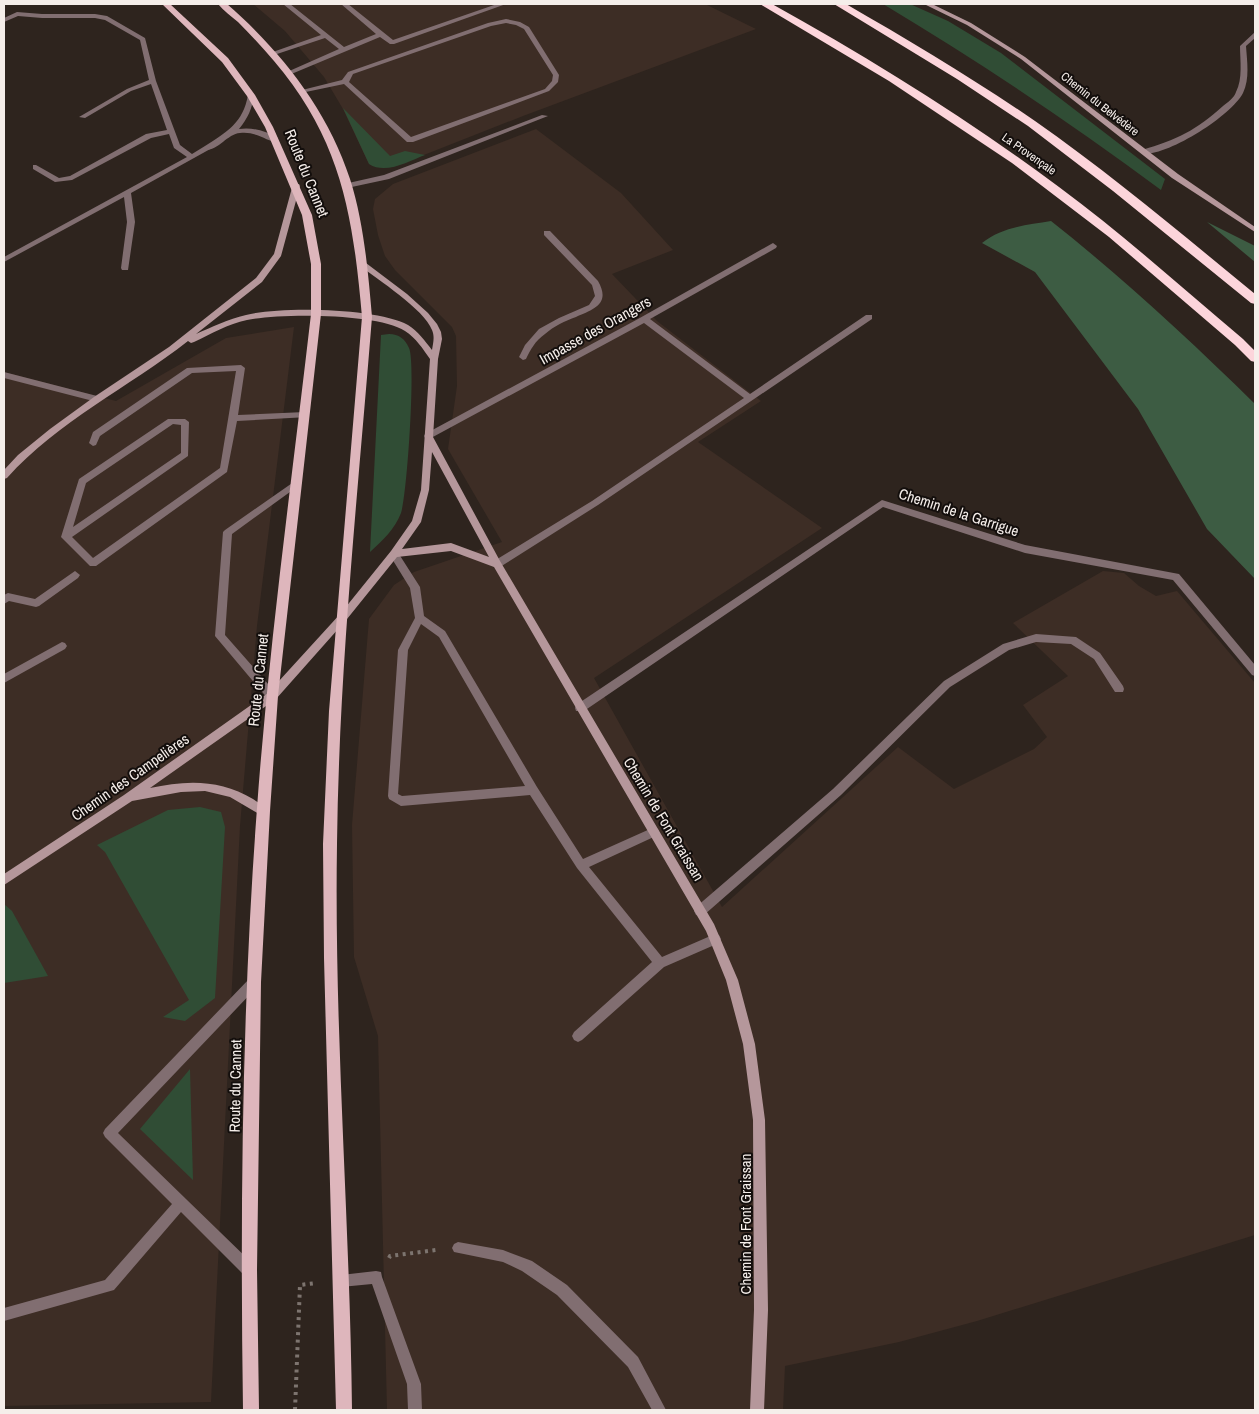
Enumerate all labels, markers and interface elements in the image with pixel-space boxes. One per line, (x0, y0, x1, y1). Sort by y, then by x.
street label: Chemin du Belvédère (1058, 68, 1142, 140)
street label: Route du Cannet (280, 126, 334, 221)
street label: La Provençale (999, 129, 1059, 179)
street label: Impasse des Orangers (535, 291, 655, 369)
street label: Chemin de la Garrigue (896, 483, 1022, 541)
street label: Route du Cannet (243, 632, 273, 727)
street label: Chemin des Campelières (67, 728, 193, 826)
street label: Chemin de Font Graissan (619, 753, 709, 885)
street label: Route du Cannet (224, 1039, 246, 1133)
street label: Chemin de Font Graissan (735, 1154, 756, 1294)

